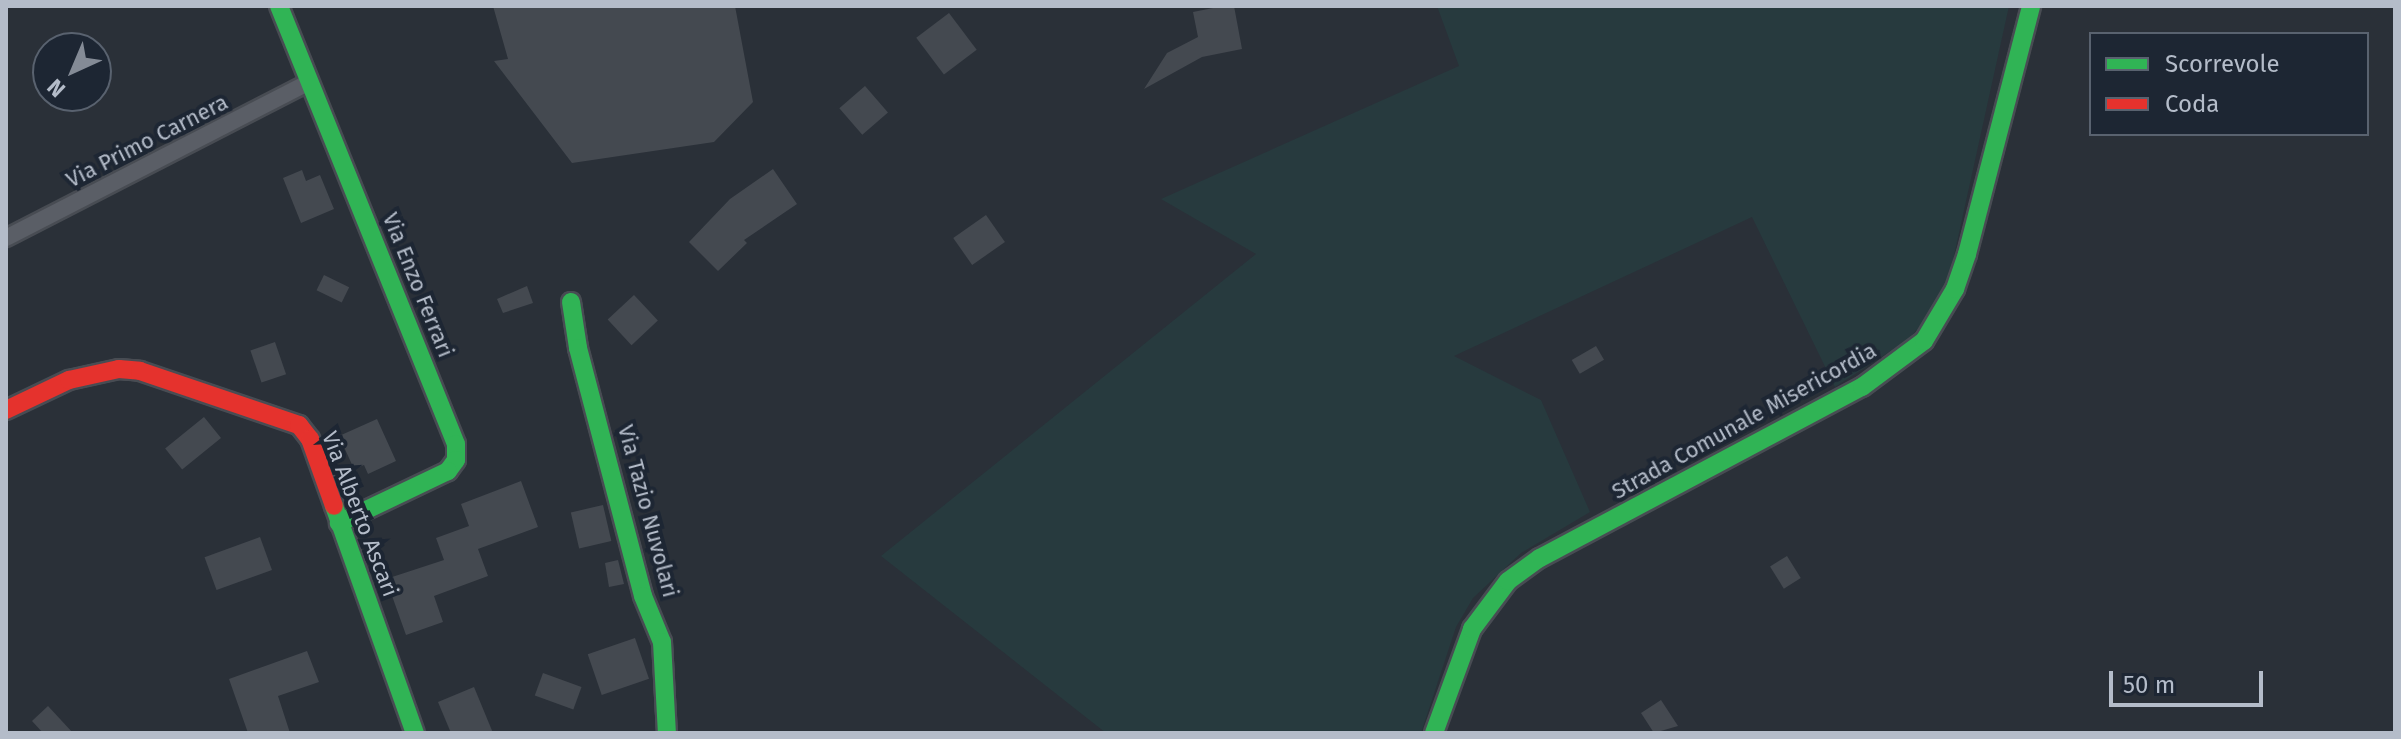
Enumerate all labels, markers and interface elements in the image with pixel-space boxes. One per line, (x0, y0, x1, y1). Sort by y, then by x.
north arrow (32, 32, 112, 112)
legend (2089, 32, 2369, 136)
text: Scorrevole (2165, 50, 2280, 78)
text: N (42, 73, 71, 103)
street label: Via Primo Carnera (62, 89, 232, 193)
text: Coda (2165, 90, 2219, 118)
street label: Via Enzo Ferrari (377, 209, 459, 361)
street label: Strada Comunale Misericordia (1607, 337, 1881, 505)
street label: Via Tazio Nuvolari (612, 422, 684, 600)
street label: Via Alberto Ascari (316, 428, 404, 600)
scale bar (2113, 655, 2267, 705)
text: 50 m (2123, 671, 2175, 699)

